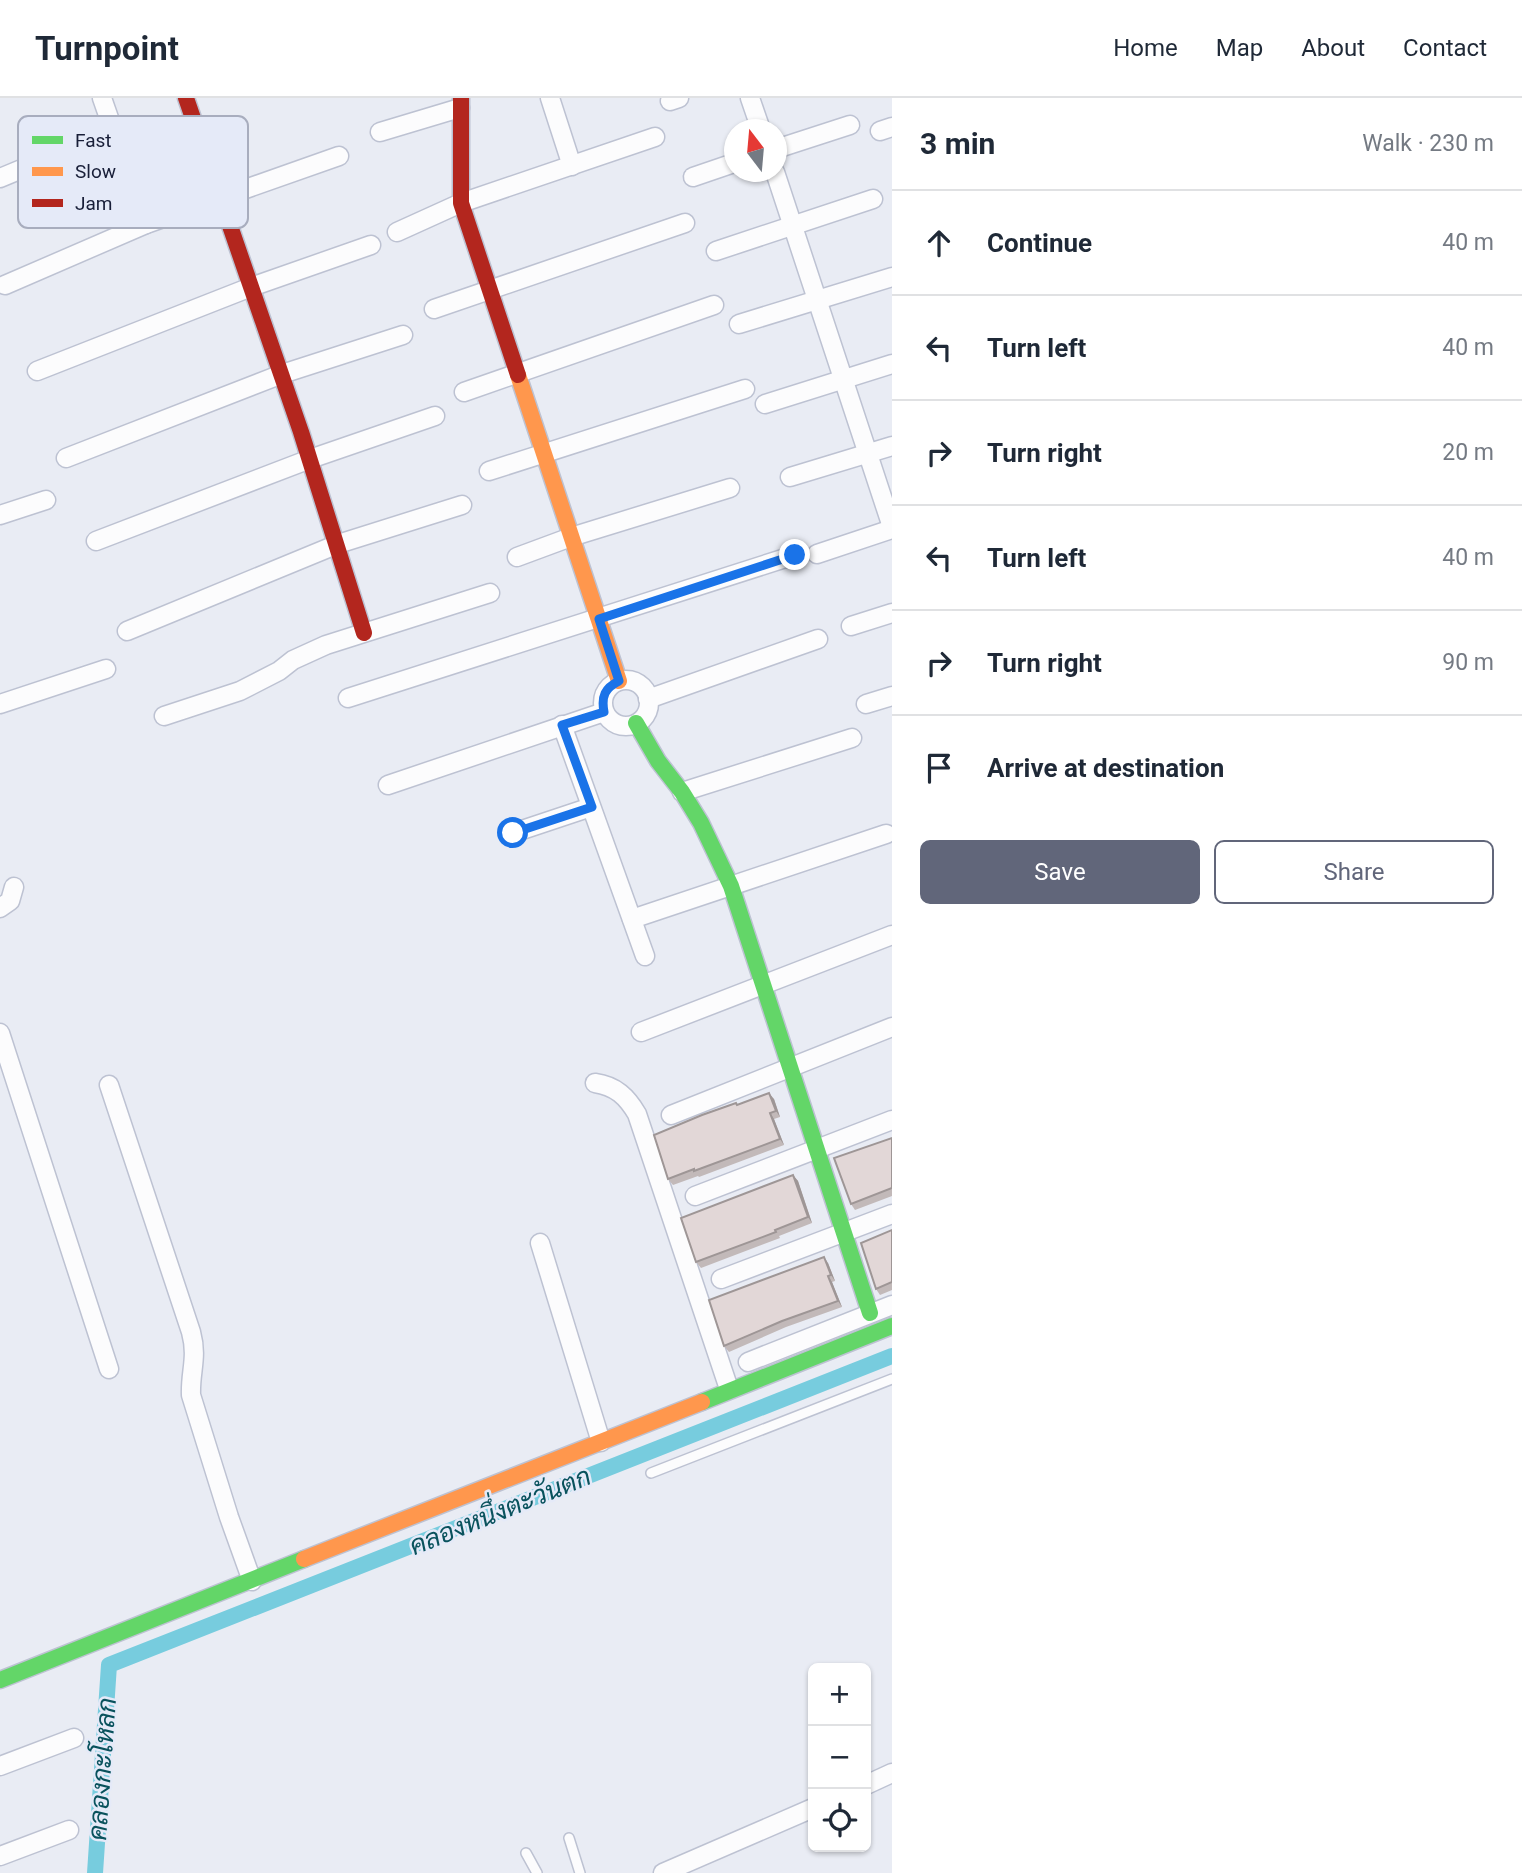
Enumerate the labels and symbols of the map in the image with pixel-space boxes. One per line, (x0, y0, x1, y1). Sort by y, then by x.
legend (18, 116, 248, 228)
north arrow (724, 119, 787, 182)
text: Fast (75, 129, 112, 152)
text: Slow (75, 160, 116, 183)
text: Jam (75, 192, 112, 215)
route end (779, 539, 810, 570)
route start (497, 817, 528, 848)
water label: คลองหนึ่งตะวันตก (402, 1455, 595, 1561)
water label: คลองกะโหลก (81, 1696, 122, 1841)

